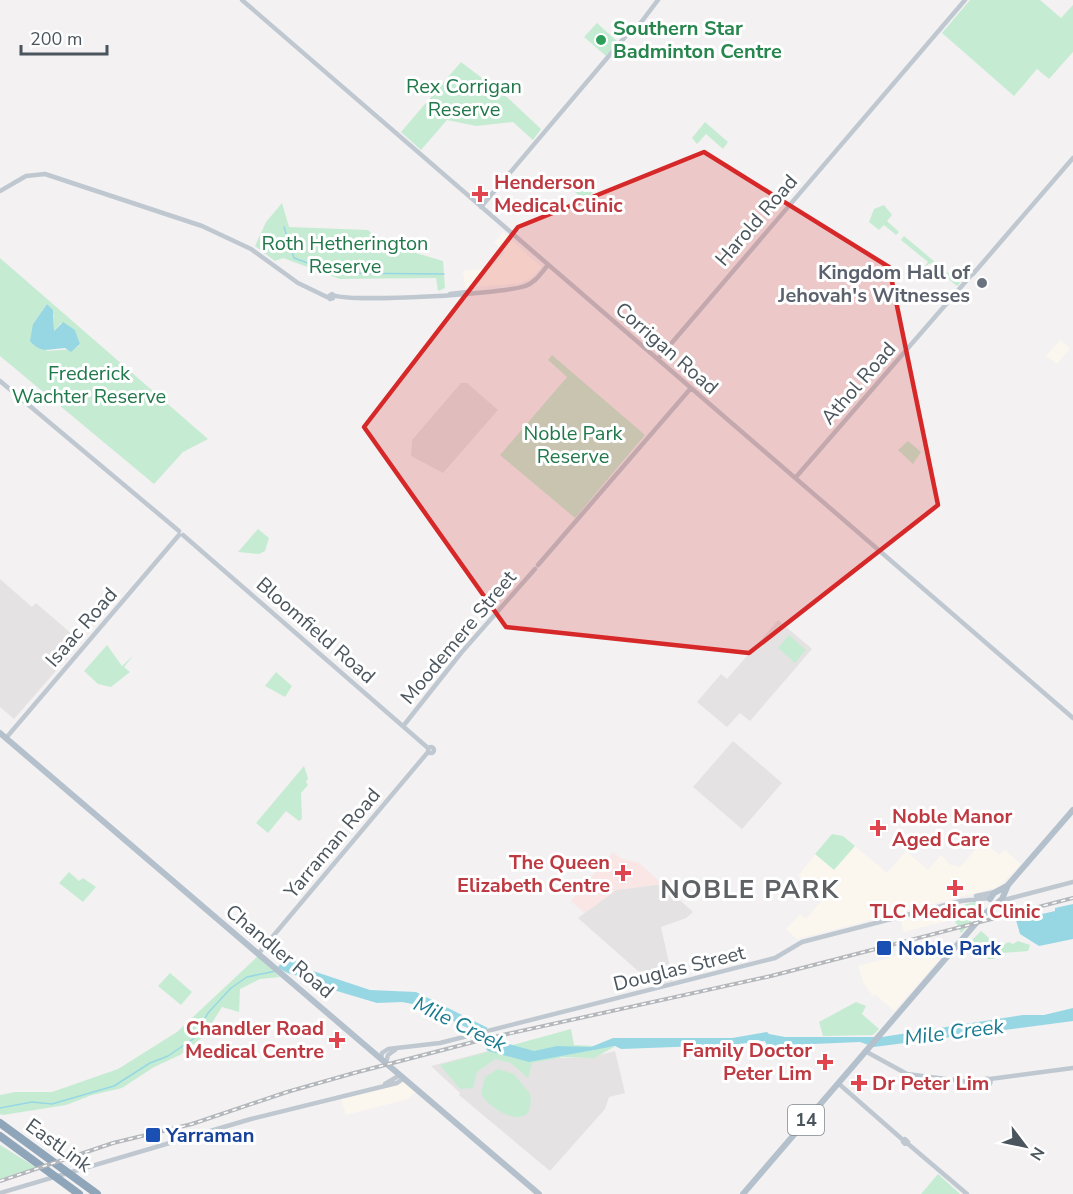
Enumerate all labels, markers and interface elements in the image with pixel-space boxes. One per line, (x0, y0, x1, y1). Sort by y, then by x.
place label: Southern Star Badminton Centre (613, 15, 782, 65)
scale bar (21, 18, 106, 56)
text: 200 m (30, 27, 82, 51)
marker: Southern Star Badminton Centre (594, 33, 608, 47)
park label: Rex Corrigan Reserve (406, 73, 522, 123)
place label: Henderson Medical Clinic (494, 169, 623, 219)
street label: Harold Road (709, 169, 804, 272)
marker: Henderson Medical Clinic (471, 185, 489, 203)
park label: Roth Hetherington Reserve (262, 230, 428, 280)
place label: Kingdom Hall of Jehovah's Witnesses (777, 259, 971, 309)
marker: Kingdom Hall of Jehovah's Witnesses (975, 276, 989, 290)
street label: Corrigan Road (609, 296, 724, 401)
street label: Athol Road (815, 336, 902, 430)
park label: Frederick Wachter Reserve (12, 360, 166, 410)
park label: Noble Park Reserve (523, 420, 624, 470)
street label: Moodemere Street (394, 564, 523, 710)
street label: Bloomfield Road (250, 571, 381, 690)
street label: Isaac Road (39, 582, 123, 673)
street label: Yarraman Road (278, 782, 387, 905)
place label: Noble Manor Aged Care (892, 803, 1013, 853)
marker: Noble Manor Aged Care (869, 819, 887, 837)
place label: The Queen Elizabeth Centre (457, 849, 610, 899)
marker: The Queen Elizabeth Centre (614, 864, 632, 882)
district label: NOBLE PARK (660, 872, 840, 907)
marker: TLC Medical Clinic (946, 879, 964, 897)
street label: Chandler Road (220, 898, 340, 1005)
place label: TLC Medical Clinic (870, 898, 1041, 925)
place label: Noble Park (898, 935, 1002, 962)
street label: Douglas Street (610, 939, 749, 998)
marker: Noble Park (875, 939, 893, 957)
water label: Mile Creek (409, 990, 511, 1059)
water label: Mile Creek (903, 1012, 1006, 1052)
place label: Chandler Road Medical Centre (185, 1015, 324, 1065)
marker: Chandler Road Medical Centre (328, 1031, 346, 1049)
place label: Family Doctor Peter Lim (682, 1037, 812, 1087)
marker: Family Doctor Peter Lim (816, 1053, 834, 1071)
place label: Dr Peter Lim (872, 1070, 989, 1097)
marker: Dr Peter Lim (850, 1074, 868, 1092)
road number: 14 (788, 1105, 824, 1135)
street label: EastLink (20, 1112, 98, 1179)
north arrow (995, 1116, 1055, 1176)
place label: Yarraman (165, 1122, 254, 1149)
marker: Yarraman (144, 1126, 162, 1144)
text: N (1024, 1143, 1049, 1164)

